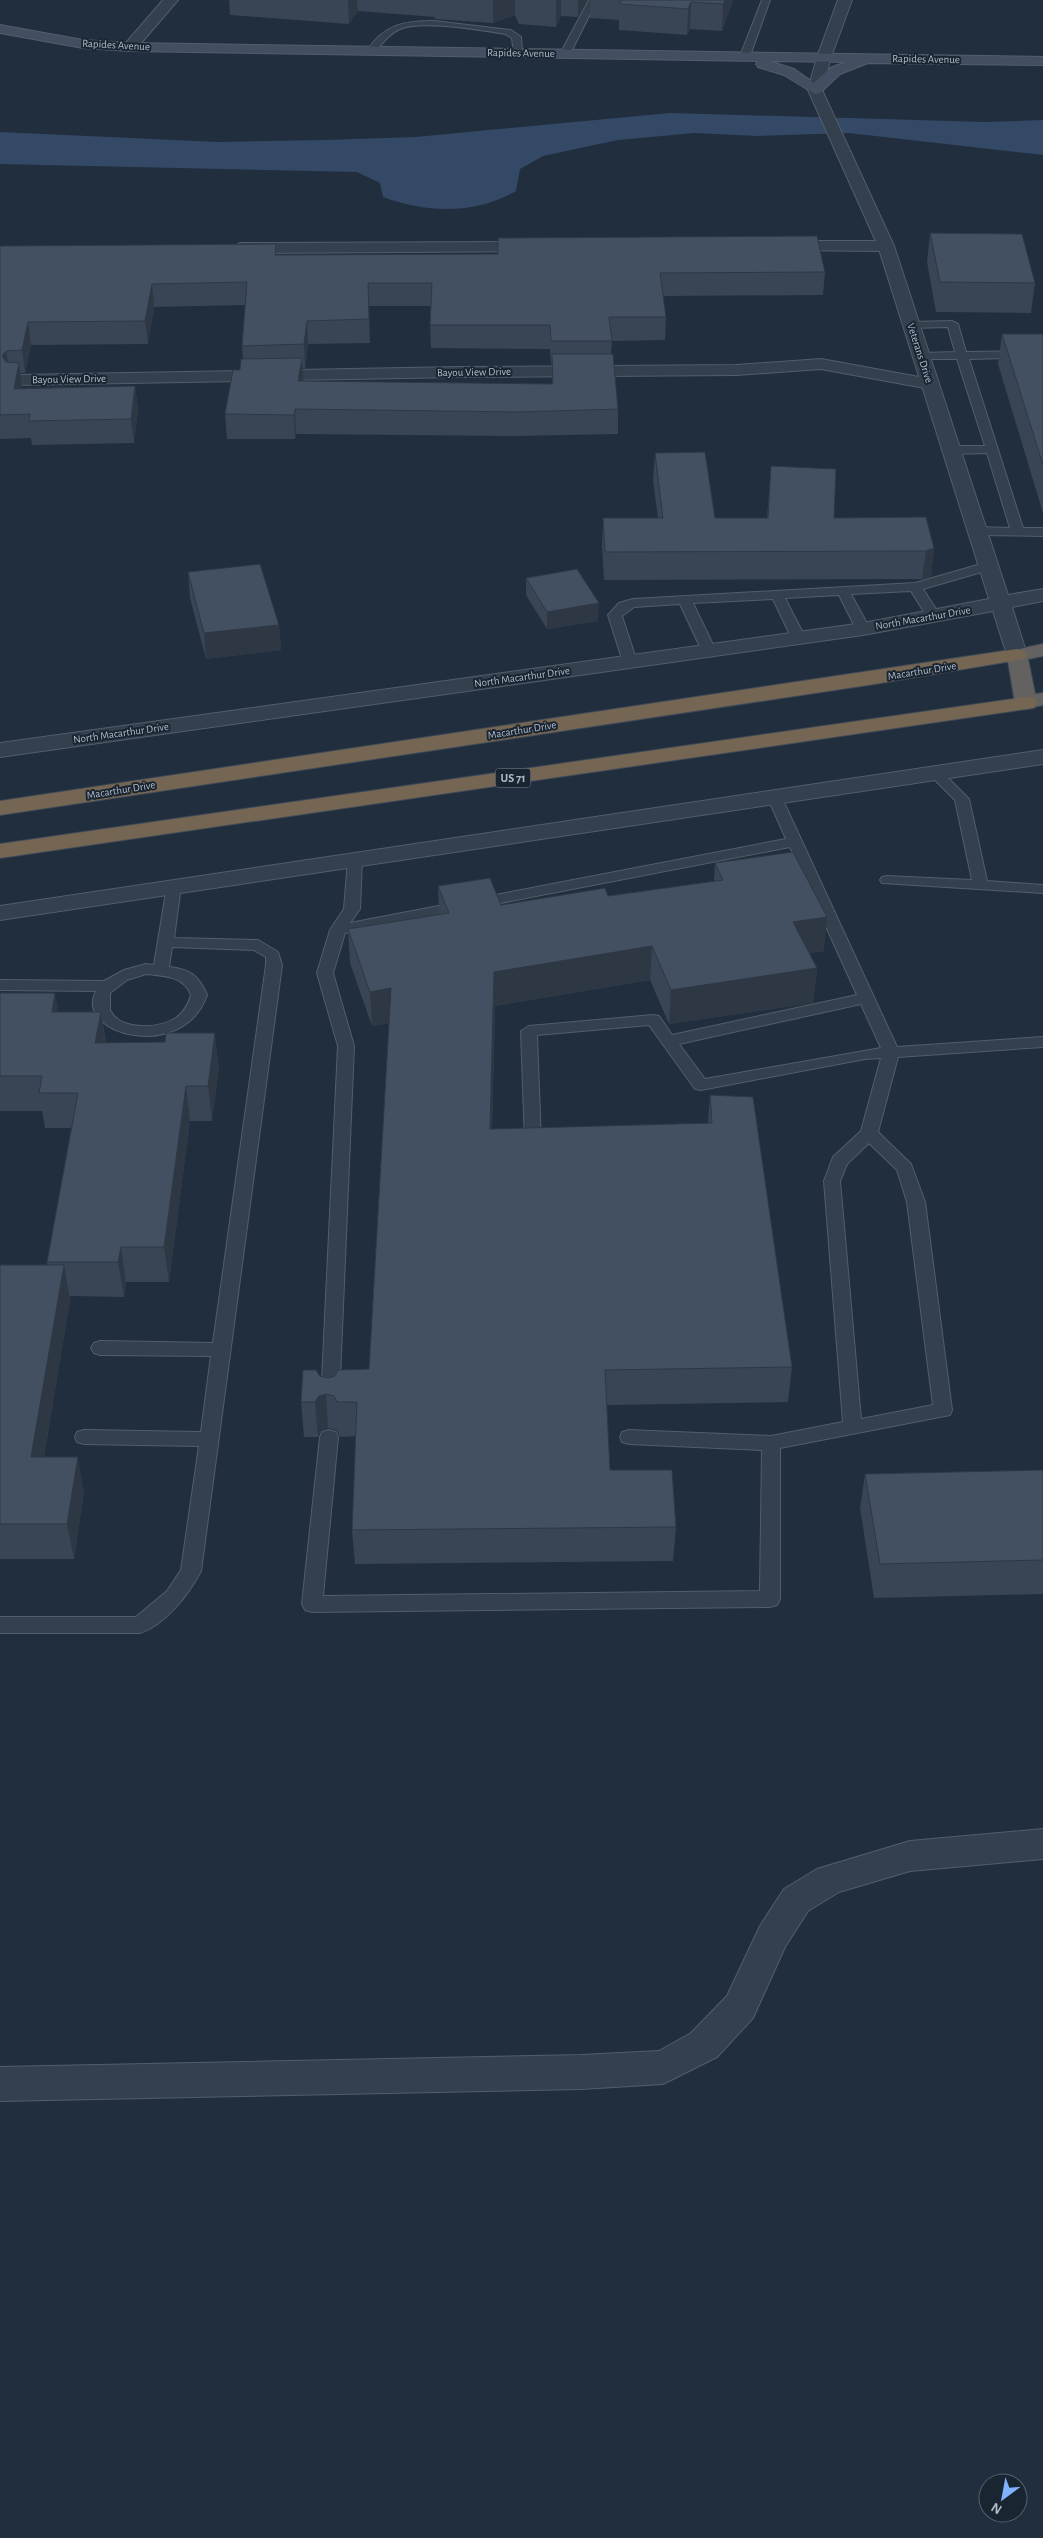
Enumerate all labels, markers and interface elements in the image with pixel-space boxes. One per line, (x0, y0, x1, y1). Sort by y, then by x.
street label: Rapides Avenue (82, 38, 150, 52)
street label: Rapides Avenue (487, 47, 555, 59)
street label: Rapides Avenue (892, 53, 960, 65)
street label: Veterans Drive (905, 322, 935, 384)
street label: Bayou View Drive (437, 366, 511, 378)
street label: Bayou View Drive (32, 373, 106, 385)
street label: North Macarthur Drive (875, 604, 971, 632)
street label: Macarthur Drive (887, 660, 957, 682)
street label: North Macarthur Drive (473, 665, 571, 689)
street label: Macarthur Drive (487, 719, 557, 741)
street label: North Macarthur Drive (72, 721, 170, 745)
road number: US 71 (496, 768, 530, 788)
street label: Macarthur Drive (86, 779, 156, 801)
north arrow (978, 2473, 1028, 2523)
text: N (989, 2500, 1004, 2517)

